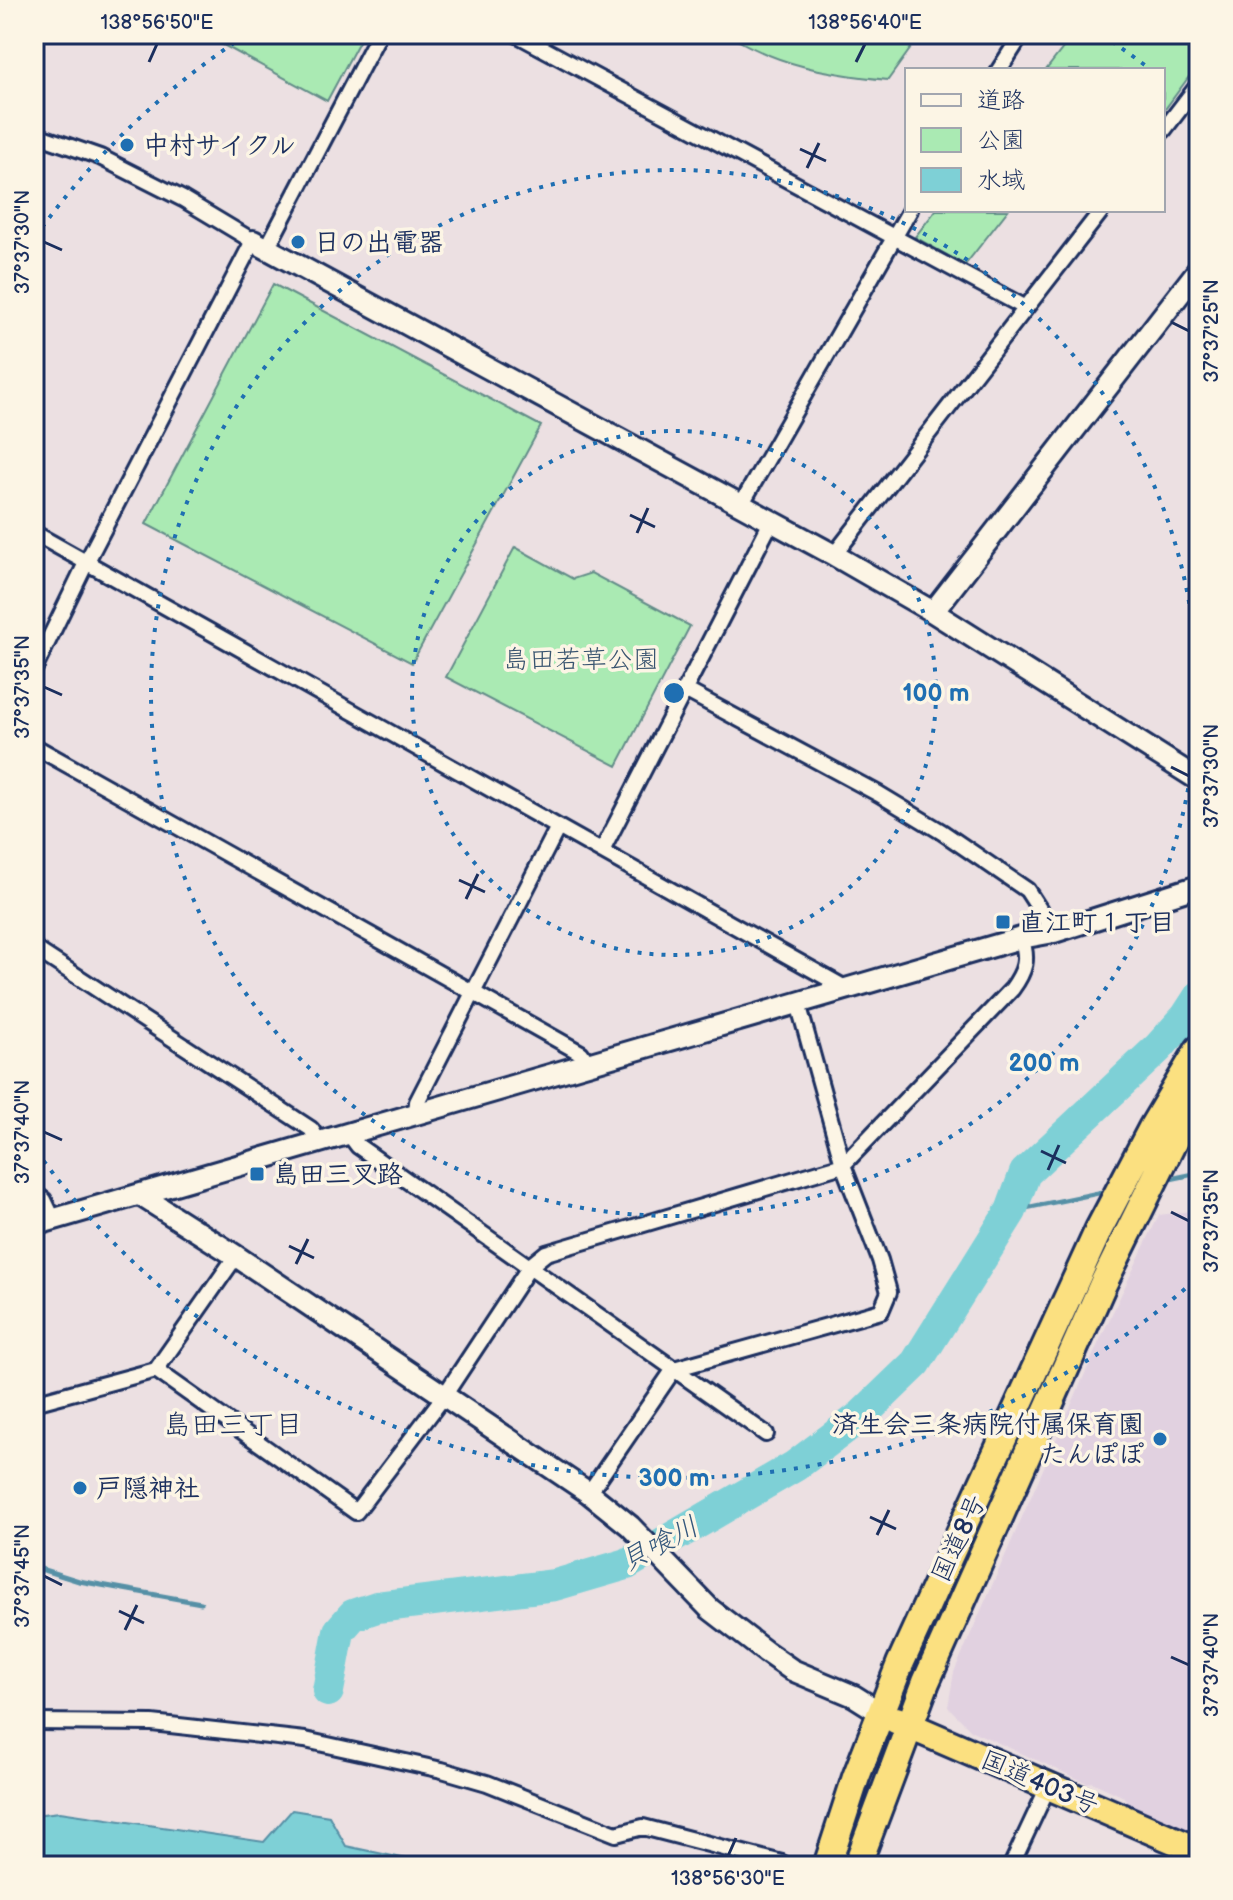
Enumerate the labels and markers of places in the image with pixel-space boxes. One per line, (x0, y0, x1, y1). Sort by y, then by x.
place label: 中村サイクル (143, 131, 296, 162)
marker: 中村サイクル (118, 136, 136, 154)
place label: 日の出電器 (314, 228, 444, 259)
marker: 日の出電器 (289, 233, 307, 251)
centre of rings (660, 679, 688, 707)
place label: 直江町１丁目 (1019, 908, 1175, 939)
marker: 直江町１丁目 (994, 913, 1012, 931)
place label: 島田三叉路 (273, 1160, 403, 1191)
marker: 島田三叉路 (248, 1165, 266, 1183)
place label: 済生会三条病院付属保育園 たんぽぽ (832, 1410, 1144, 1471)
marker: 済生会三条病院付属保育園 たんぽぽ (1151, 1430, 1169, 1448)
place label: 戸隠神社 (96, 1474, 200, 1505)
marker: 戸隠神社 (71, 1479, 89, 1497)

